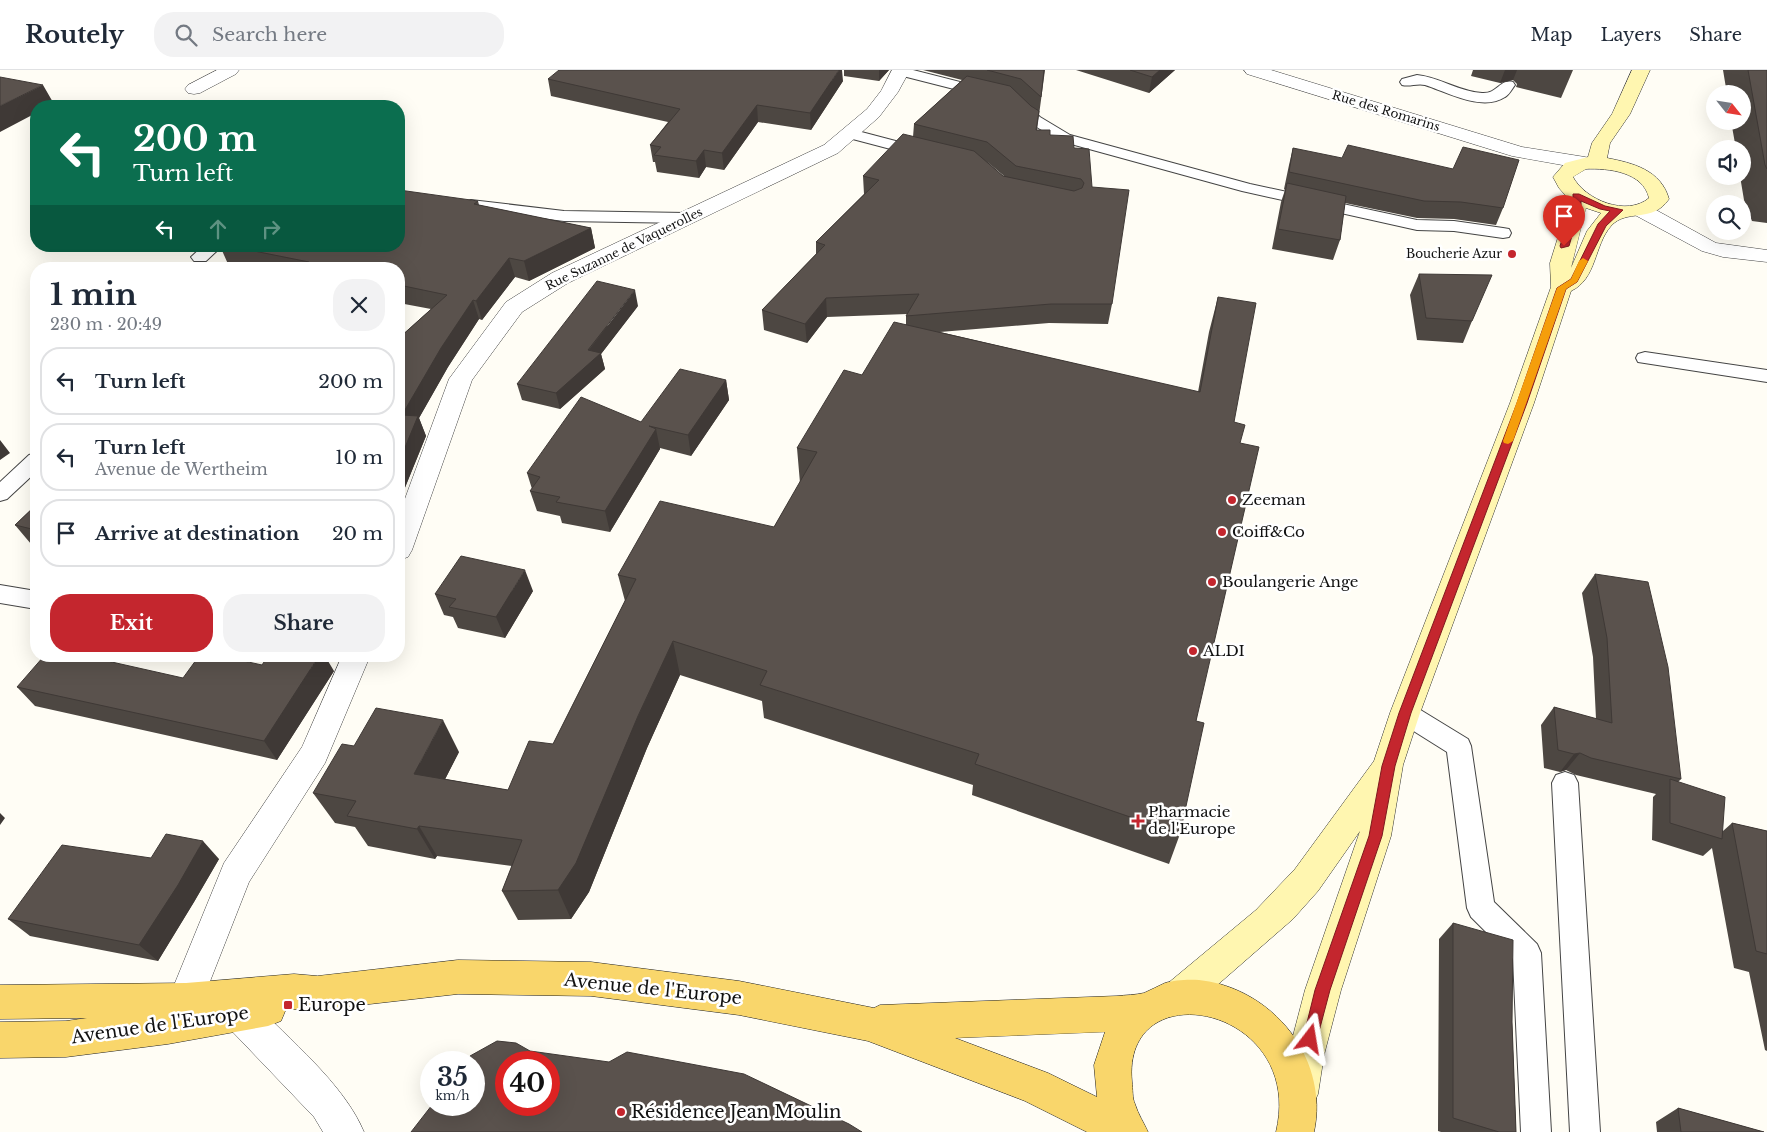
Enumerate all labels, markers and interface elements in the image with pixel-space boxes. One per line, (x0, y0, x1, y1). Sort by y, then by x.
search box (154, 12, 504, 57)
text: Routely (25, 20, 124, 49)
icon: search (172, 21, 200, 49)
text: Search here (212, 23, 327, 46)
text: Map (1531, 24, 1572, 46)
text: Layers (1600, 24, 1661, 46)
text: Share (1689, 24, 1742, 46)
north arrow (1706, 85, 1751, 130)
map controls (1706, 85, 1751, 240)
street label: Rue des Romarins (1330, 87, 1442, 134)
text: 200 m (133, 117, 257, 160)
icon: left (50, 120, 115, 185)
button: sound (1706, 140, 1751, 185)
text: Turn left (133, 160, 233, 187)
pin (1543, 195, 1585, 246)
button: search (1706, 195, 1751, 240)
icon: arrive (1550, 202, 1578, 230)
street label: Rue Suzanne de Vaquerolles (543, 204, 705, 293)
icon: left (151, 215, 179, 243)
icon: ahead (204, 215, 232, 243)
icon: right (257, 215, 285, 243)
place label: Boucherie Azur (1406, 246, 1502, 261)
marker: Boucherie Azur (1506, 248, 1518, 260)
text: 1 min (50, 276, 137, 313)
button: close (333, 279, 385, 331)
text: 230 m · 20:49 (50, 314, 162, 334)
icon: left (52, 367, 80, 395)
text: Turn left (95, 370, 186, 393)
text: 200 m (318, 370, 383, 393)
text: Turn left (95, 436, 186, 459)
icon: left (52, 443, 80, 471)
text: 10 m (335, 446, 383, 469)
text: Avenue de Wertheim (95, 459, 268, 479)
place label: Zeeman (1242, 490, 1305, 509)
marker: Zeeman (1226, 494, 1238, 506)
icon: arrive (52, 519, 80, 547)
text: Arrive at destination (95, 522, 299, 545)
text: 20 m (332, 522, 383, 545)
place label: Coiff&Co (1232, 522, 1305, 541)
marker: Coiff&Co (1216, 526, 1228, 538)
place label: Boulangerie Ange (1222, 572, 1358, 591)
marker: Boulangerie Ange (1206, 576, 1218, 588)
button: Exit (50, 594, 213, 652)
button: Share (223, 594, 385, 652)
place label: ALDI (1202, 641, 1245, 660)
marker: ALDI (1187, 645, 1199, 657)
place label: Pharmacie de l'Europe (1148, 802, 1236, 838)
marker: Pharmacie de l'Europe (1132, 815, 1144, 827)
street label: Avenue de l'Europe (562, 969, 743, 1009)
place label: Europe (298, 994, 366, 1016)
marker: Europe (282, 999, 294, 1011)
street label: Avenue de l'Europe (69, 1002, 250, 1048)
position arrow (1283, 1012, 1335, 1064)
speed limit sign: 40 (495, 1051, 560, 1116)
text: 35 (437, 1062, 468, 1093)
text: km/h (435, 1088, 470, 1103)
place label: Résidence Jean Moulin (631, 1101, 842, 1123)
marker: Résidence Jean Moulin (615, 1106, 627, 1118)

